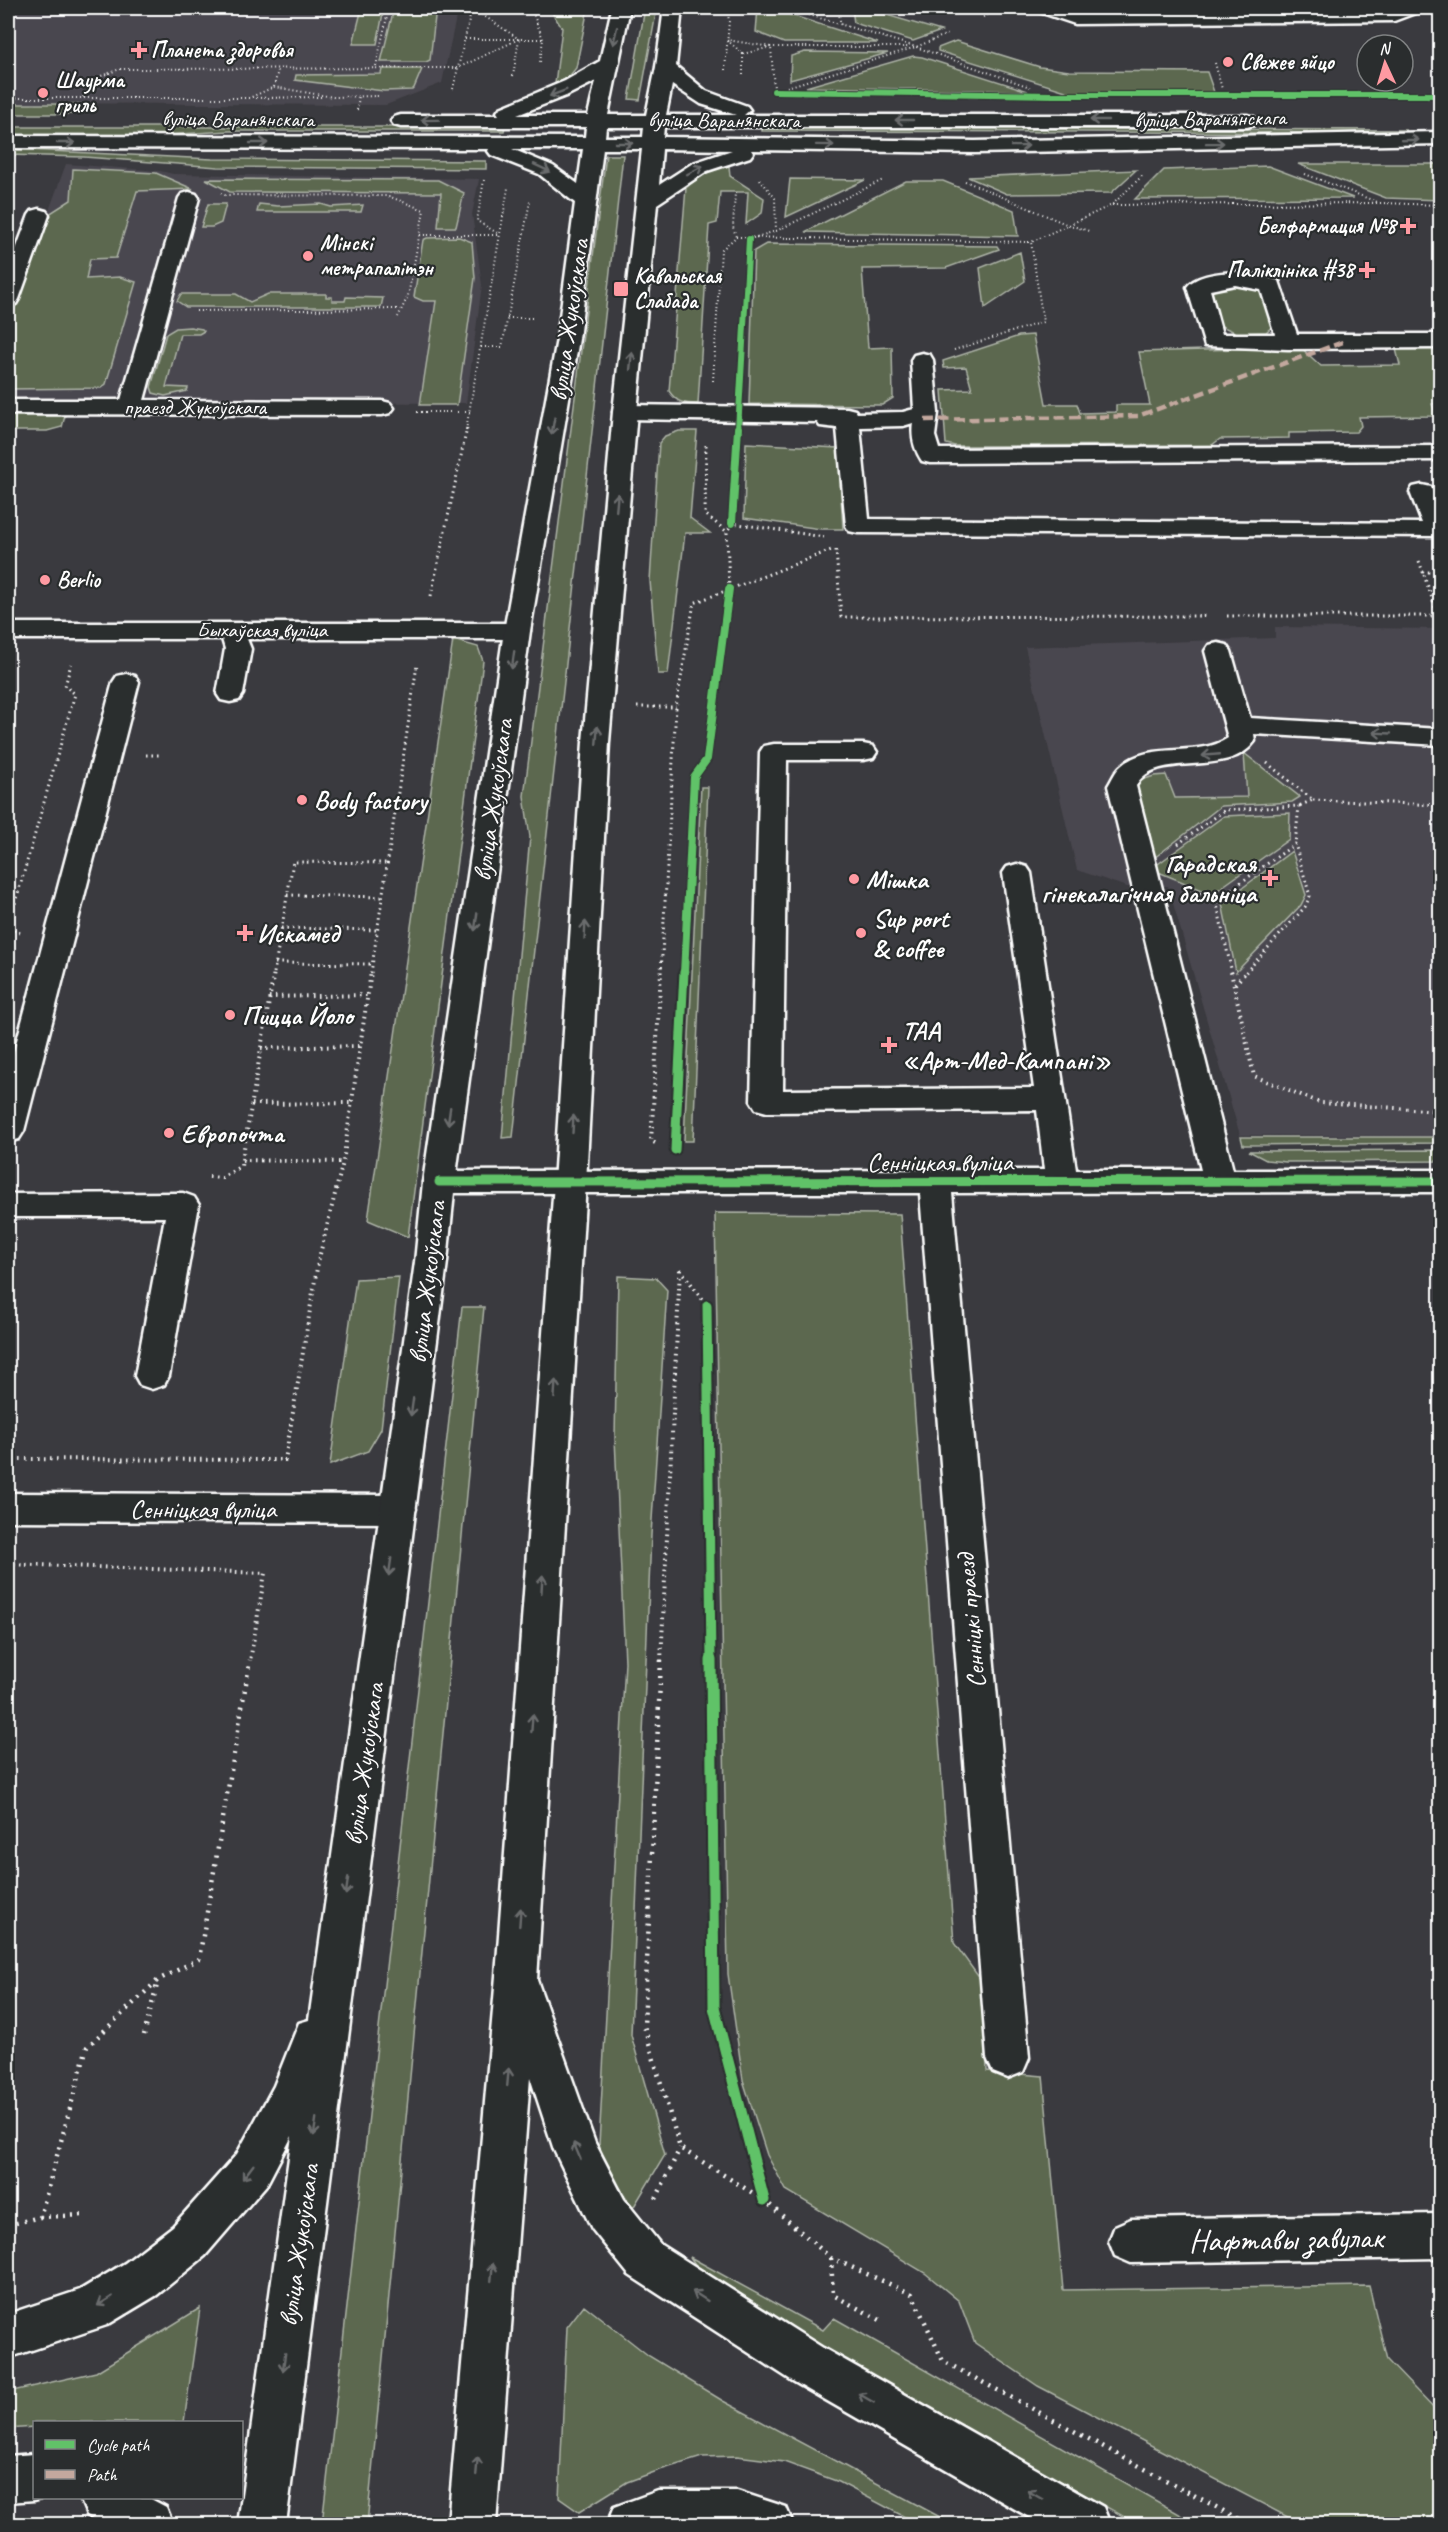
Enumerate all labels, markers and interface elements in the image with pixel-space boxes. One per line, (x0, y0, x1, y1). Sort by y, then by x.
one-way arrow (608, 26, 620, 45)
north arrow (1355, 33, 1415, 93)
place label: Планета здоровья (151, 36, 294, 65)
text: N (1378, 38, 1393, 59)
marker: Планета здоровья (132, 43, 146, 57)
place label: Свежее яйцо (1240, 48, 1336, 76)
marker: Свежее яйцо (1221, 55, 1235, 69)
place label: Шаурма гриль (55, 66, 126, 119)
marker: Шаурма гриль (36, 86, 50, 100)
one-way arrow (549, 88, 568, 99)
street label: вуліца Варанянскага (1134, 104, 1288, 134)
street label: вуліца Варанянскага (162, 105, 316, 133)
street label: вуліца Варанянскага (648, 106, 802, 134)
one-way arrow (894, 114, 914, 126)
one-way arrow (1089, 114, 1109, 126)
one-way arrow (420, 115, 440, 126)
one-way arrow (1399, 135, 1419, 146)
one-way arrow (55, 137, 75, 149)
one-way arrow (249, 137, 269, 149)
one-way arrow (613, 137, 633, 149)
one-way arrow (1205, 137, 1225, 149)
one-way arrow (815, 139, 835, 151)
one-way arrow (1010, 140, 1030, 152)
one-way arrow (532, 162, 550, 174)
one-way arrow (686, 164, 704, 176)
place label: Белфармация №8 (1257, 212, 1399, 240)
marker: Белфармация №8 (1401, 219, 1415, 233)
place label: Мінскі метрапалітэн (320, 229, 434, 282)
street label: вуліца Жукоўскага (541, 235, 597, 403)
marker: Мінскі метрапалітэн (301, 249, 315, 263)
place label: Паліклініка #38 (1227, 256, 1357, 284)
marker: Паліклініка #38 (1358, 261, 1376, 279)
place label: Кавальская Слабада (634, 262, 723, 315)
marker: Кавальская Слабада (612, 280, 630, 298)
one-way arrow (625, 351, 636, 371)
street label: праезд Жукоўскага (124, 393, 267, 421)
one-way arrow (547, 416, 558, 435)
one-way arrow (612, 492, 623, 512)
place label: Berlio (57, 566, 102, 594)
marker: Berlio (38, 573, 52, 587)
street label: Быхаўская вуліца (197, 616, 329, 644)
one-way arrow (507, 649, 518, 669)
street label: вуліца Жукоўскага (465, 715, 521, 883)
one-way arrow (592, 726, 603, 746)
one-way arrow (1373, 728, 1393, 739)
one-way arrow (1201, 750, 1221, 761)
place label: Body factory (314, 784, 430, 817)
marker: Body factory (295, 793, 309, 807)
place label: Гарадская гінекалагічная бальніца (1042, 847, 1258, 910)
place label: Мішка (866, 863, 930, 896)
marker: Гарадская гінекалагічная бальніца (1261, 869, 1279, 887)
marker: Мішка (847, 872, 861, 886)
place label: Sup port & coffee (873, 902, 951, 965)
one-way arrow (470, 912, 481, 932)
place label: Искамед (257, 917, 342, 950)
one-way arrow (579, 920, 590, 940)
marker: Искамед (238, 926, 252, 940)
marker: Sup port & coffee (854, 926, 868, 940)
place label: Пицца Йоло (242, 999, 356, 1032)
marker: Пицца Йоло (223, 1008, 237, 1022)
place label: ТАА «Арт-Мед-Кампані» (902, 1014, 1111, 1077)
marker: ТАА «Арт-Мед-Кампані» (880, 1036, 898, 1054)
one-way arrow (443, 1105, 454, 1125)
one-way arrow (568, 1115, 579, 1135)
place label: Европочта (181, 1117, 286, 1150)
marker: Европочта (162, 1126, 176, 1140)
street label: Сенніцкая вуліца (867, 1146, 1015, 1179)
street label: вуліца Жукоўскага (401, 1197, 454, 1365)
one-way arrow (550, 1380, 561, 1400)
one-way arrow (406, 1396, 417, 1416)
street label: Сенніцкая вуліца (130, 1493, 278, 1526)
street label: Сенніцкі праезд (948, 1550, 993, 1690)
one-way arrow (385, 1557, 396, 1577)
one-way arrow (536, 1574, 547, 1594)
street label: вуліца Жукоўскага (336, 1679, 392, 1847)
one-way arrow (527, 1713, 538, 1733)
one-way arrow (342, 1875, 353, 1895)
one-way arrow (515, 1908, 526, 1928)
one-way arrow (503, 2068, 514, 2088)
one-way arrow (309, 2116, 320, 2136)
one-way arrow (571, 2143, 582, 2161)
street label: вуліца Жукоўскага (271, 2160, 327, 2328)
one-way arrow (242, 2163, 255, 2179)
street label: Нафтавы завулак (1189, 2217, 1387, 2261)
one-way arrow (487, 2262, 498, 2282)
one-way arrow (692, 2289, 709, 2302)
one-way arrow (97, 2295, 114, 2307)
one-way arrow (278, 2351, 289, 2371)
one-way arrow (858, 2392, 875, 2404)
legend (33, 2421, 243, 2499)
text: Cycle path (87, 2434, 150, 2456)
one-way arrow (471, 2457, 482, 2477)
text: Path (87, 2464, 117, 2486)
one-way arrow (1027, 2489, 1044, 2501)

